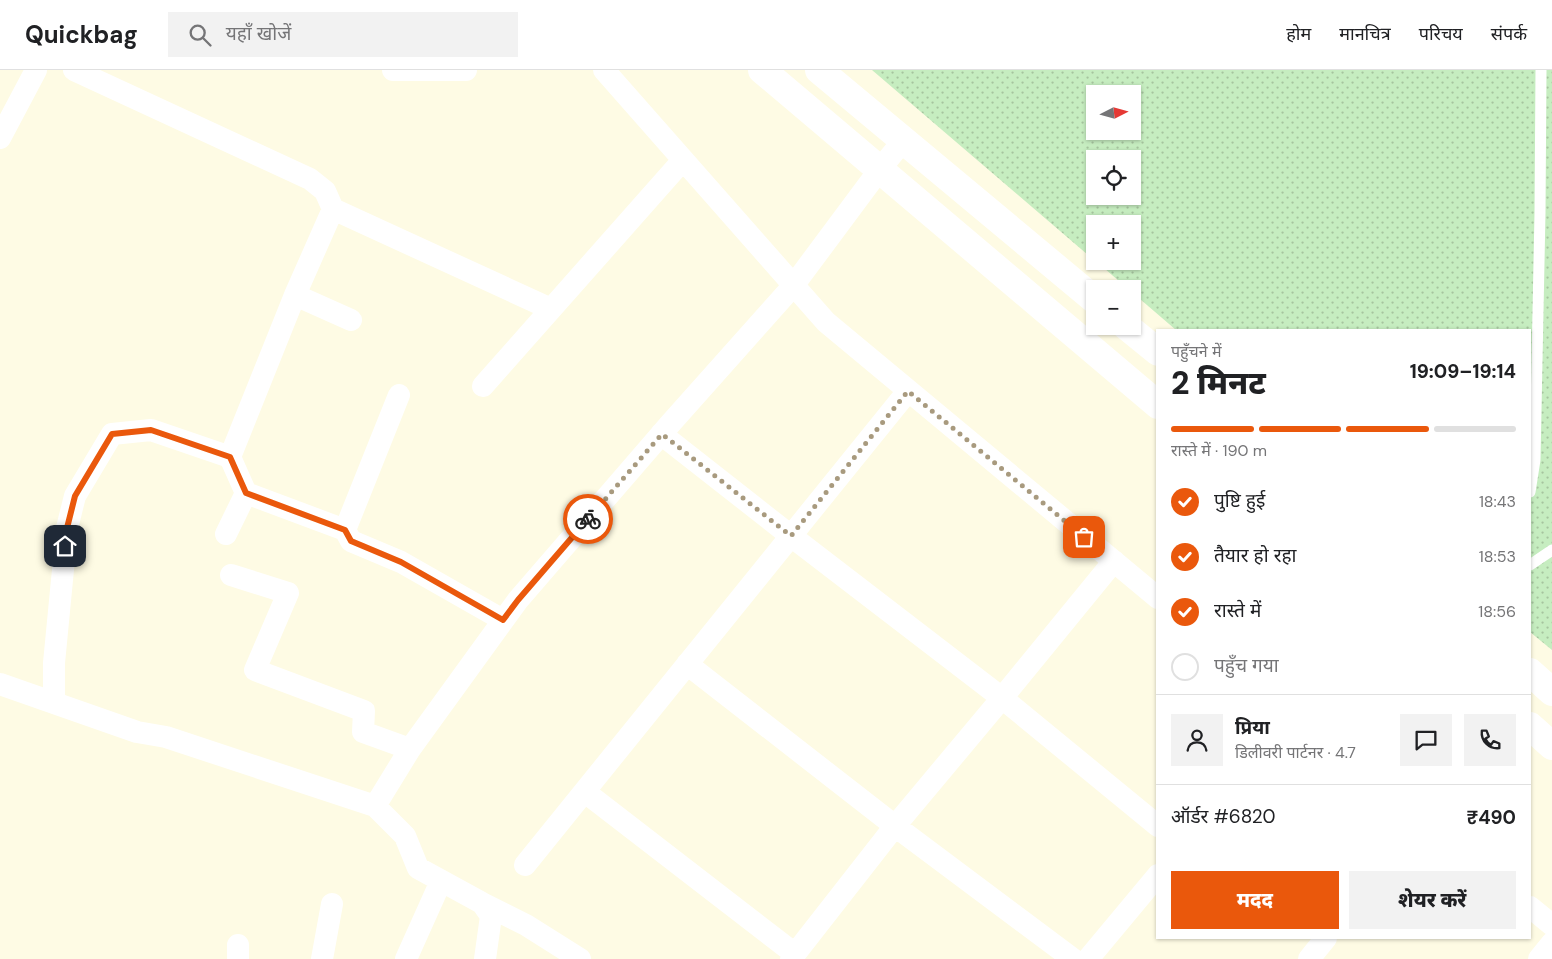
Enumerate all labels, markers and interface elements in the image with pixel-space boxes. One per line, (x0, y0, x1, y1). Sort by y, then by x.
search box (168, 12, 518, 57)
text: Quickbag (25, 19, 138, 50)
icon: search (186, 21, 214, 49)
text: यहाँ खोजें (226, 21, 291, 46)
text: होम (1286, 22, 1311, 46)
text: मानचित्र (1339, 22, 1391, 46)
text: परिचय (1419, 22, 1463, 46)
text: संपर्क (1491, 22, 1527, 46)
north arrow (1086, 85, 1141, 140)
map controls (1086, 85, 1141, 335)
button: locate (1086, 150, 1141, 205)
button: + (1086, 215, 1141, 270)
button: − (1086, 280, 1141, 335)
text: पहुँचने में (1171, 341, 1221, 362)
text: 19:09–19:14 (1410, 359, 1516, 384)
text: 2 मिनट (1171, 362, 1266, 404)
text: रास्ते में · 190 m (1171, 440, 1267, 461)
icon: check (1171, 488, 1199, 516)
text: पुष्टि हुई (1214, 488, 1265, 513)
text: 18:43 (1479, 491, 1516, 512)
courier (563, 494, 613, 544)
icon: bike (574, 505, 602, 533)
pin (1063, 516, 1105, 558)
icon: bag (1070, 523, 1098, 551)
pin (44, 525, 86, 567)
icon: home (51, 532, 79, 560)
icon: check (1171, 543, 1199, 571)
text: तैयार हो रहा (1214, 543, 1296, 568)
text: 18:53 (1479, 546, 1516, 567)
icon: check (1171, 598, 1199, 626)
text: रास्ते में (1214, 598, 1261, 623)
text: 18:56 (1478, 601, 1516, 622)
text: पहुँच गया (1214, 653, 1279, 678)
button: person (1171, 714, 1223, 766)
button: chat (1400, 714, 1452, 766)
button: phone (1464, 714, 1516, 766)
text: प्रिया (1235, 715, 1270, 740)
text: डिलीवरी पार्टनर · 4.7 (1235, 742, 1356, 763)
text: ऑर्डर #6820 (1171, 804, 1276, 829)
text: ₹490 (1467, 805, 1516, 830)
button: मदद (1171, 871, 1339, 929)
button: शेयर करें (1349, 871, 1516, 929)

